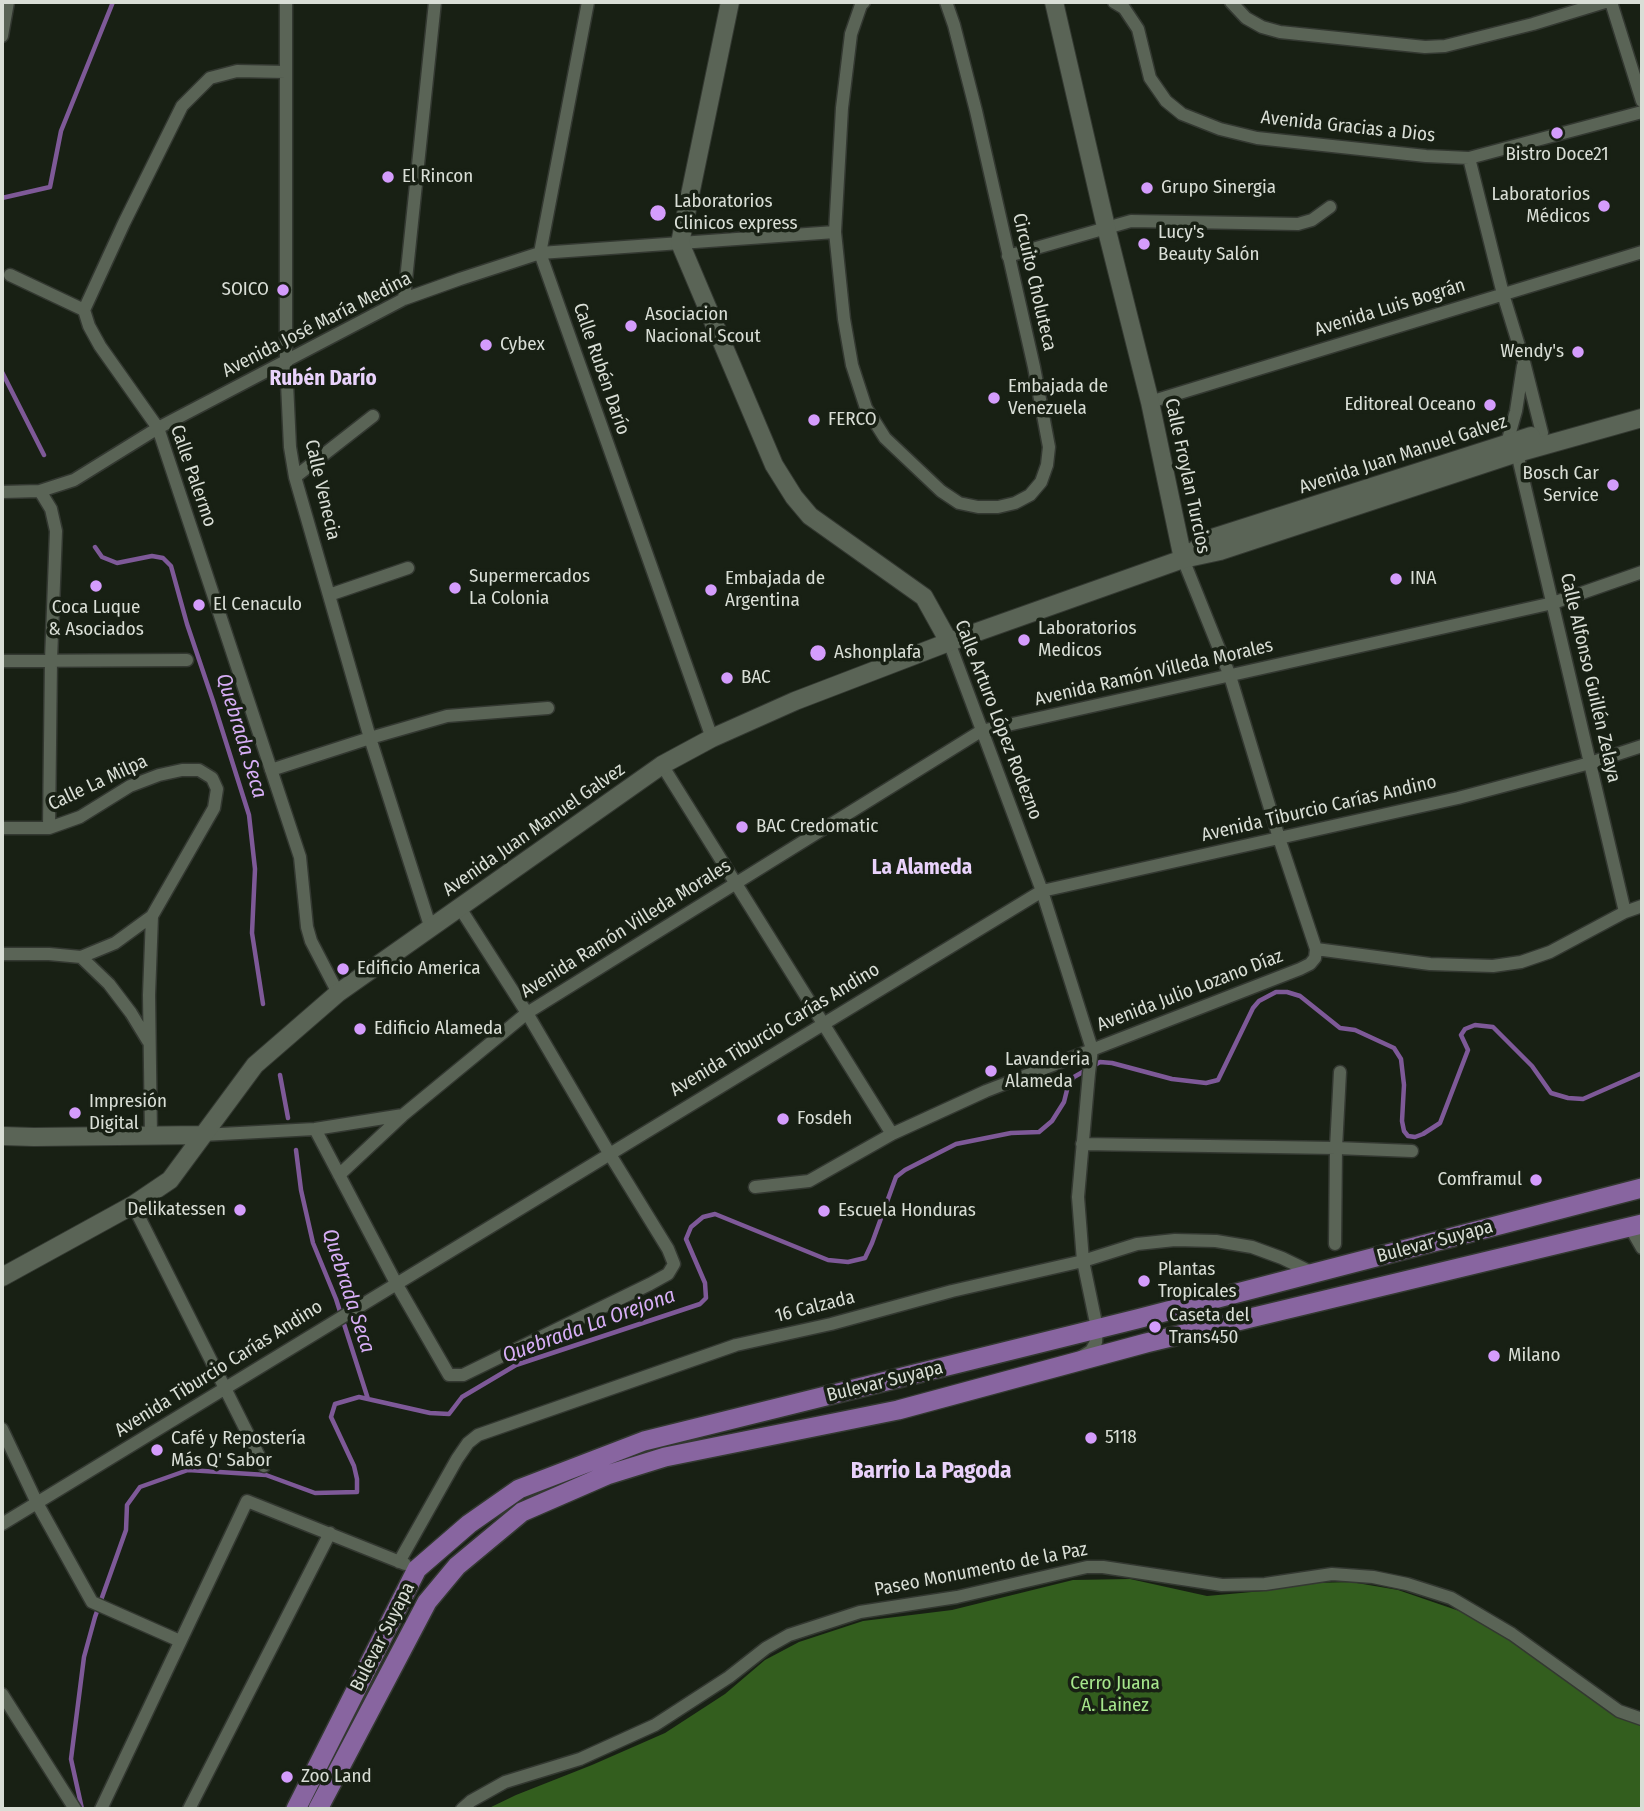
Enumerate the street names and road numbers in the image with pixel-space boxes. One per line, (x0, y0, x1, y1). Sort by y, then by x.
street label: Avenida Gracias a Dios (1260, 107, 1436, 147)
street label: Circuito Choluteca (1007, 211, 1061, 353)
street label: Avenida José María Medina (219, 267, 415, 383)
street label: Avenida Luis Bográn (1312, 274, 1468, 342)
street label: Calle Rubén Darío (568, 300, 634, 438)
street label: Calle Froylan Turcios (1159, 396, 1215, 556)
street label: Avenida Juan Manuel Galvez (1296, 411, 1510, 499)
street label: Calle Palermo (165, 422, 221, 530)
street label: Calle Venecia (299, 437, 345, 543)
street label: Calle Alfonso Guillén Zelaya (1555, 571, 1625, 785)
street label: Calle Arturo López Rodezno (949, 617, 1047, 823)
street label: Avenida Ramón Villeda Morales (1033, 634, 1275, 712)
street label: Calle La Milpa (45, 750, 151, 816)
street label: Avenida Juan Manuel Galvez (439, 758, 629, 902)
street label: Avenida Tiburcio Carías Andino (1199, 771, 1439, 847)
street label: Avenida Ramón Villeda Morales (517, 855, 735, 1003)
street label: Avenida Julio Lozano Díaz (1094, 945, 1286, 1037)
street label: Avenida Tiburcio Carías Andino (666, 958, 884, 1102)
street label: Bulevar Suyapa (1374, 1216, 1496, 1268)
street label: 16 Calzada (773, 1286, 857, 1328)
street label: Avenida Tiburcio Carías Andino (111, 1296, 327, 1442)
street label: Bulevar Suyapa (824, 1357, 946, 1407)
street label: Paseo Monumento de la Paz (873, 1538, 1089, 1602)
street label: Bulevar Suyapa (346, 1579, 420, 1695)

